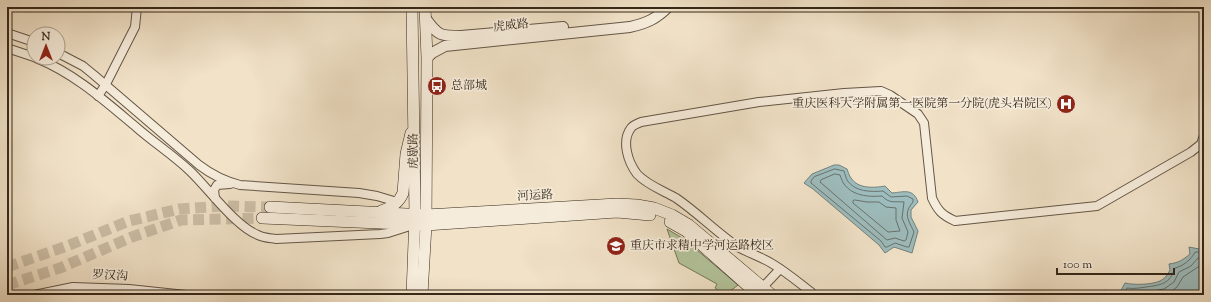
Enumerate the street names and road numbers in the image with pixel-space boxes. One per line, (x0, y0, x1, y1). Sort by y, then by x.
street label: 虎威路 (492, 15, 530, 37)
street label: 虎歇路 (405, 133, 423, 169)
street label: 河运路 (517, 186, 553, 206)
street label: 罗汉沟 (92, 266, 128, 286)

